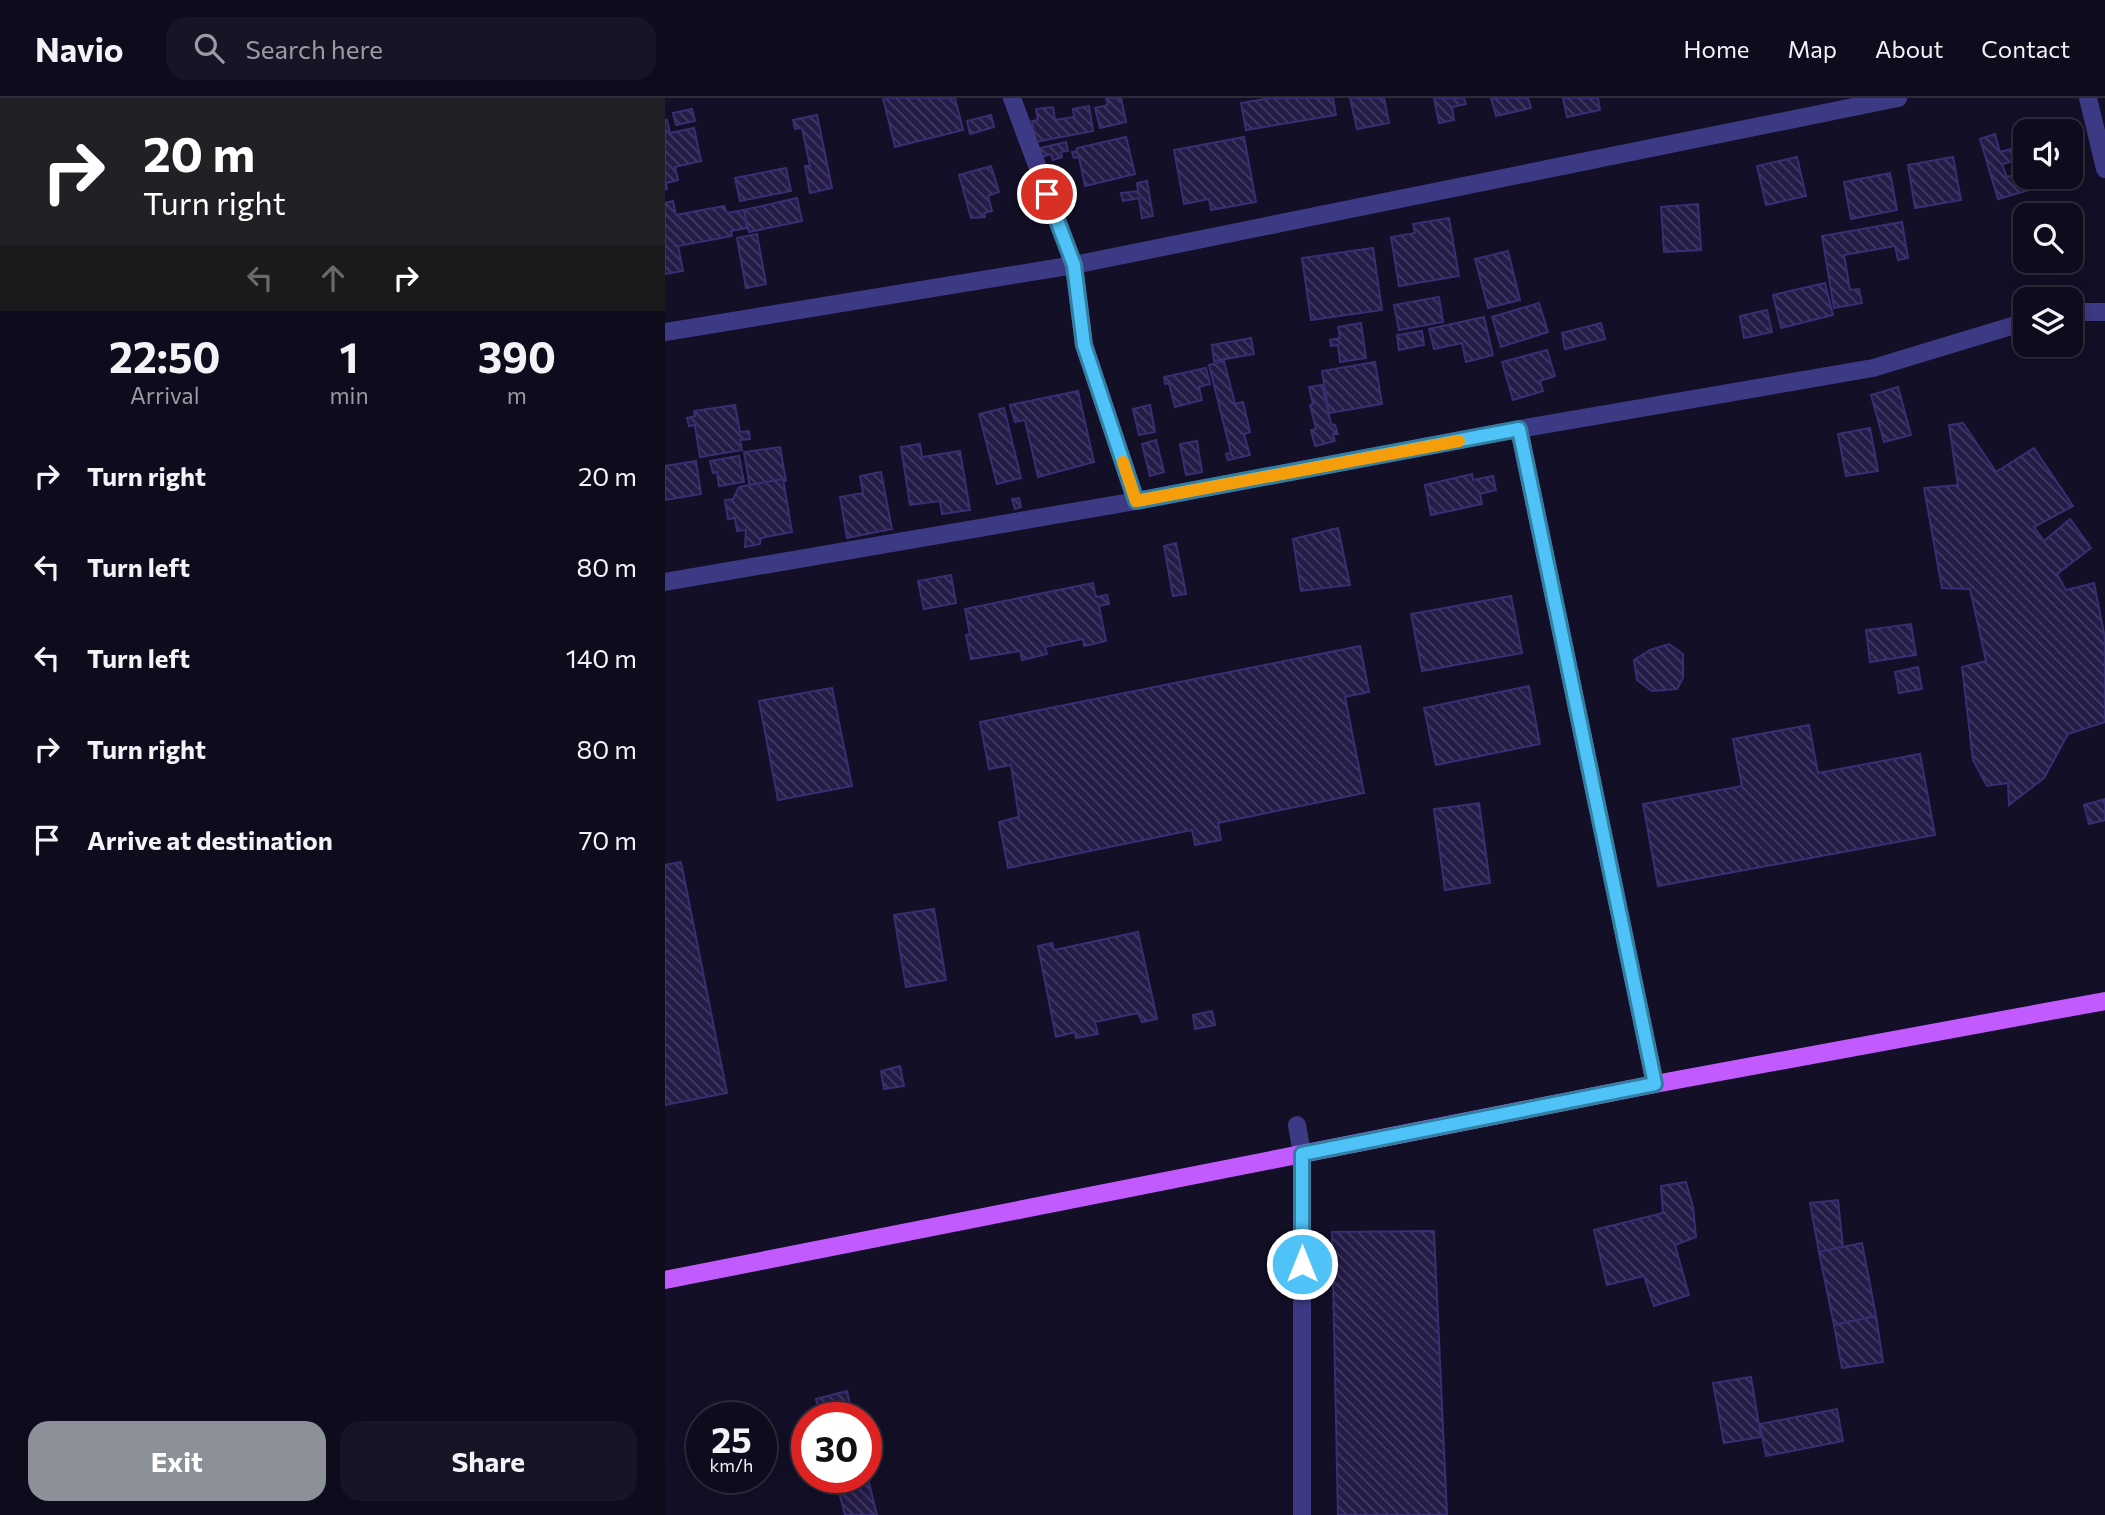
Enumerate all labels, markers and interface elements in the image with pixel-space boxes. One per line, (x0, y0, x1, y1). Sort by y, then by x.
search box (166, 17, 656, 80)
text: Navio (35, 28, 124, 69)
icon: search (190, 29, 228, 67)
text: Search here (246, 33, 383, 64)
text: Home (1684, 34, 1750, 63)
text: Map (1788, 34, 1837, 63)
text: About (1875, 34, 1943, 63)
text: Contact (1981, 34, 2070, 63)
map controls (2013, 119, 2083, 357)
button: sound (2013, 119, 2083, 189)
text: 20 m (143, 122, 255, 182)
icon: right (28, 126, 119, 217)
pin (1017, 164, 1077, 224)
icon: arrive (1028, 175, 1066, 213)
text: Turn right (143, 182, 286, 222)
button: search (2013, 203, 2083, 273)
icon: left (241, 259, 279, 297)
icon: ahead (314, 259, 352, 297)
icon: right (387, 259, 425, 297)
button: layers (2013, 287, 2083, 357)
text: 22:50 (109, 330, 220, 382)
text: 1 (339, 330, 359, 382)
text: 390 (478, 330, 556, 382)
text: Arrival (130, 381, 200, 409)
text: min (329, 381, 369, 409)
text: m (507, 381, 527, 409)
icon: right (28, 457, 66, 495)
text: Turn right (87, 460, 206, 491)
text: 20 m (578, 460, 637, 491)
icon: left (28, 548, 66, 586)
text: Turn left (87, 551, 190, 582)
text: 80 m (577, 551, 637, 582)
icon: left (28, 639, 66, 677)
text: Turn left (87, 642, 190, 673)
text: 140 m (566, 642, 637, 673)
icon: right (28, 730, 66, 768)
text: Turn right (87, 733, 206, 764)
text: 80 m (577, 733, 637, 764)
icon: arrive (28, 821, 66, 859)
text: Arrive at destination (87, 824, 333, 855)
text: 70 m (579, 824, 637, 855)
position arrow (1265, 1227, 1339, 1301)
speed limit sign: 30 (791, 1402, 882, 1493)
text: 25 (711, 1417, 752, 1460)
button: Exit (28, 1421, 326, 1501)
button: Share (340, 1421, 637, 1501)
text: km/h (710, 1454, 753, 1476)

